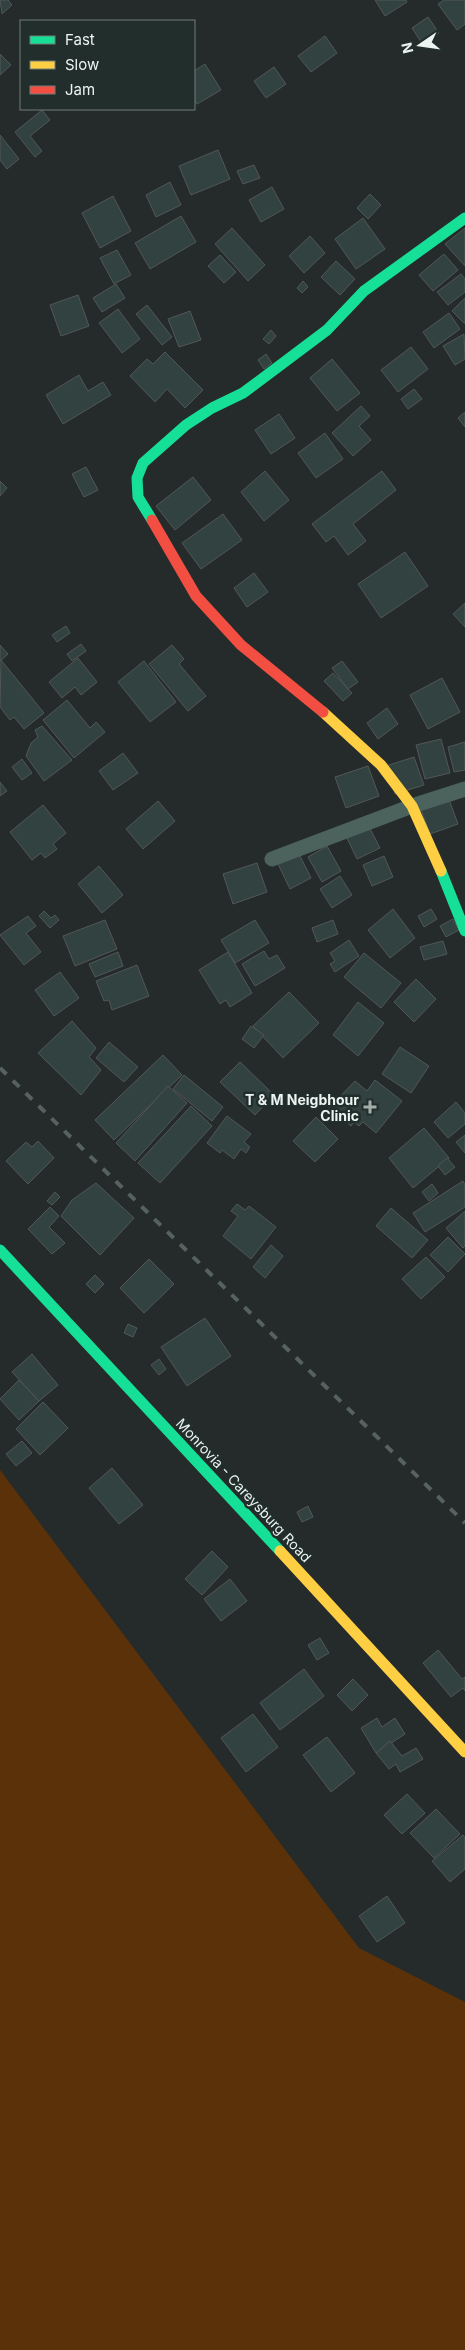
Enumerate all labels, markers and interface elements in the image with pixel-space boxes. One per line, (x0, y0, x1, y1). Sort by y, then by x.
legend (20, 20, 195, 110)
north arrow (395, 20, 445, 70)
text: Fast (65, 30, 95, 49)
text: N (397, 41, 416, 55)
text: Slow (65, 55, 99, 74)
text: Jam (65, 80, 95, 99)
place label: T & M Neigbhour Clinic (245, 1091, 359, 1124)
marker: T & M Neigbhour Clinic (363, 1100, 377, 1114)
street label: Monrovia - Careysburg Road (173, 1415, 315, 1565)

